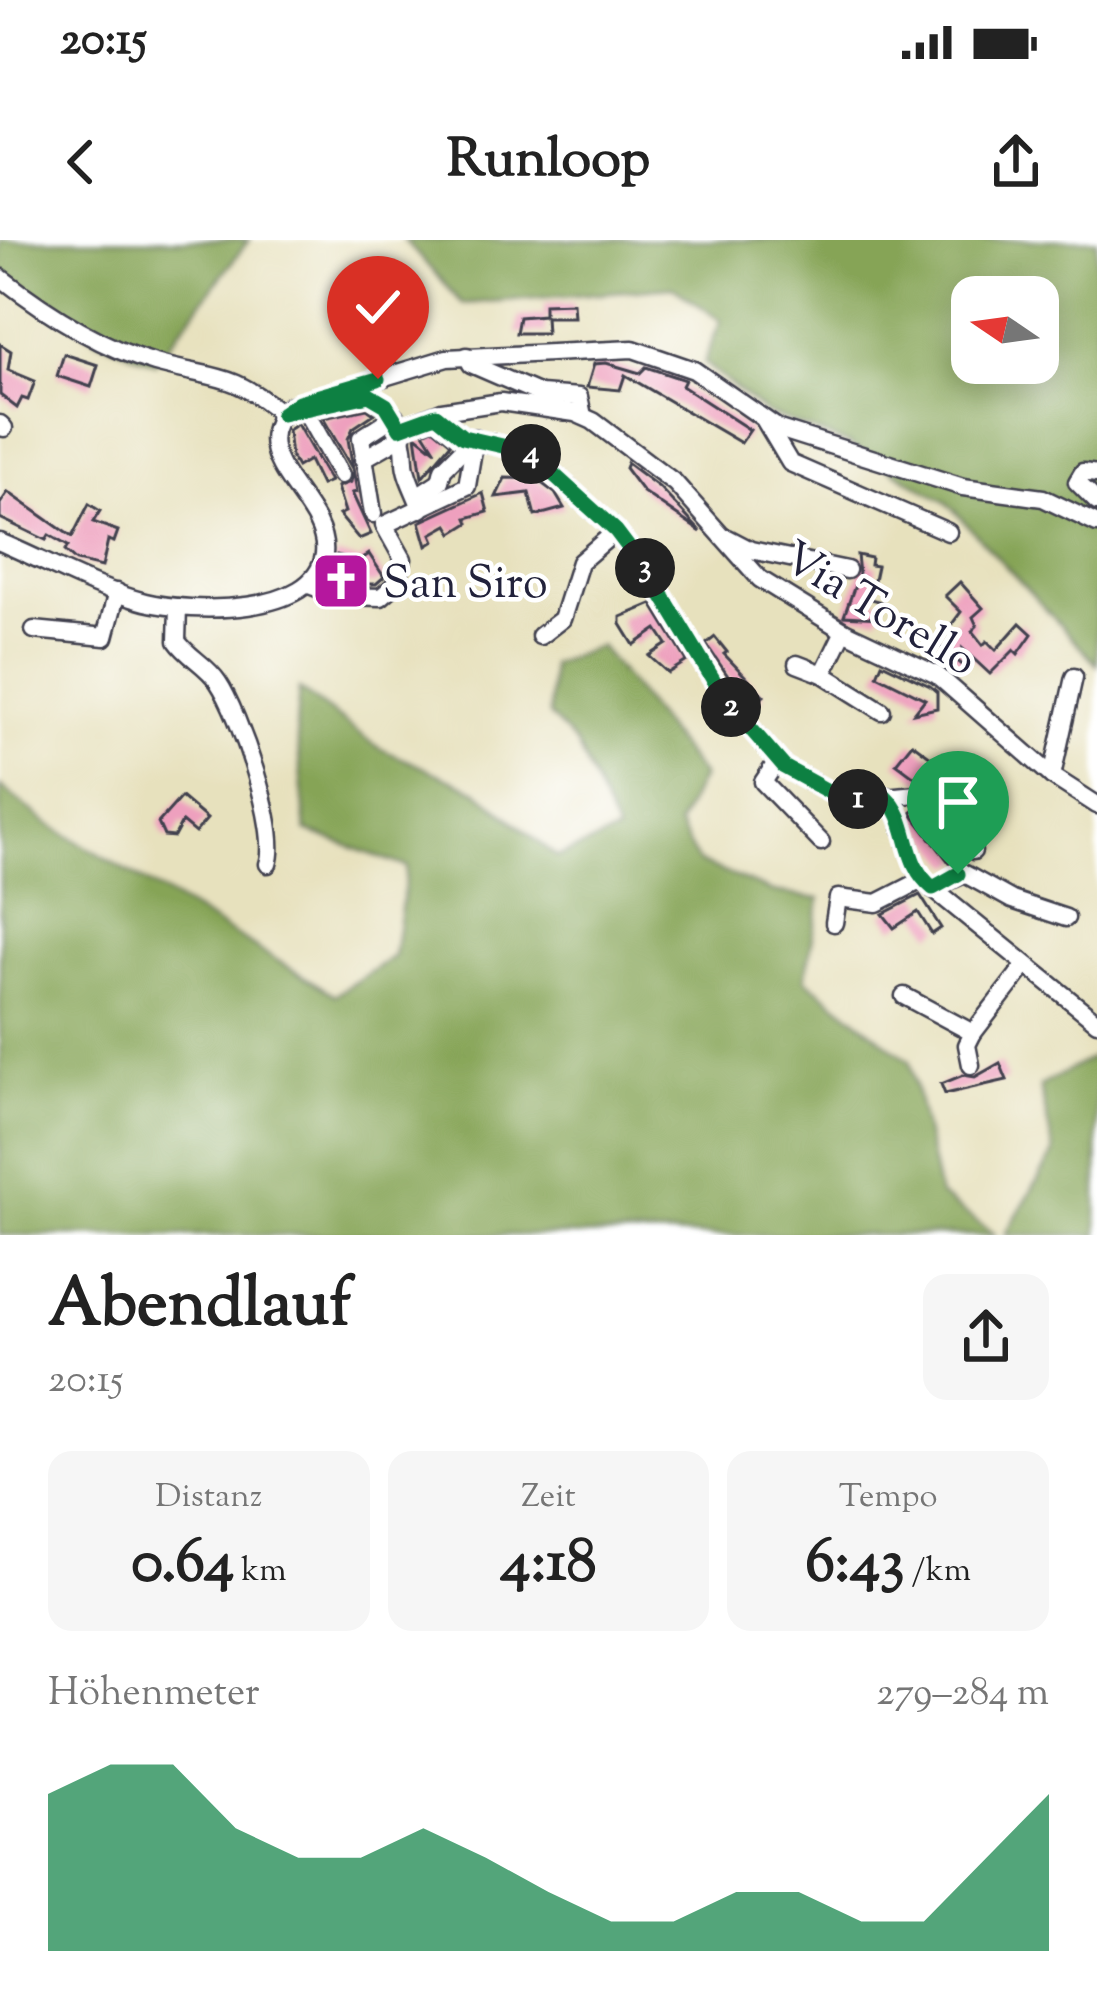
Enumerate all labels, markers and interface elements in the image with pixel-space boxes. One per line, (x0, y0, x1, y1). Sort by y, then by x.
text: 20:15 (60, 10, 147, 75)
text: Runloop (447, 123, 650, 201)
icon: back (48, 129, 114, 195)
icon: share (983, 129, 1049, 195)
pin (327, 256, 429, 379)
icon: check (345, 274, 411, 340)
north arrow (951, 276, 1059, 384)
map controls (951, 276, 1059, 384)
pin: 4 (501, 424, 561, 484)
text: 4 (523, 430, 539, 478)
street label: Via Torello (769, 528, 987, 695)
pin: 3 (615, 538, 675, 598)
text: 3 (638, 544, 652, 592)
church icon: San Siro (310, 550, 372, 612)
place label: San Siro (383, 554, 548, 619)
pin: 2 (701, 677, 761, 737)
text: 2 (723, 683, 739, 731)
pin (907, 751, 1009, 874)
pin: 1 (828, 769, 888, 829)
icon: arrive (925, 769, 991, 835)
text: 1 (852, 775, 864, 823)
text: Abendlauf (48, 1261, 352, 1356)
button: share (923, 1274, 1049, 1400)
text: 20:15 (48, 1354, 123, 1410)
text: Distanz (155, 1474, 262, 1522)
text: Zeit (521, 1474, 576, 1522)
text: Tempo (839, 1474, 938, 1522)
text: 0.64 (131, 1522, 234, 1609)
text: 4:18 (500, 1522, 597, 1609)
text: 6:43 (805, 1522, 904, 1609)
text: km (234, 1548, 286, 1596)
text: /km (904, 1548, 971, 1596)
text: Höhenmeter (48, 1667, 260, 1723)
text: 279–284 m (876, 1667, 1049, 1723)

